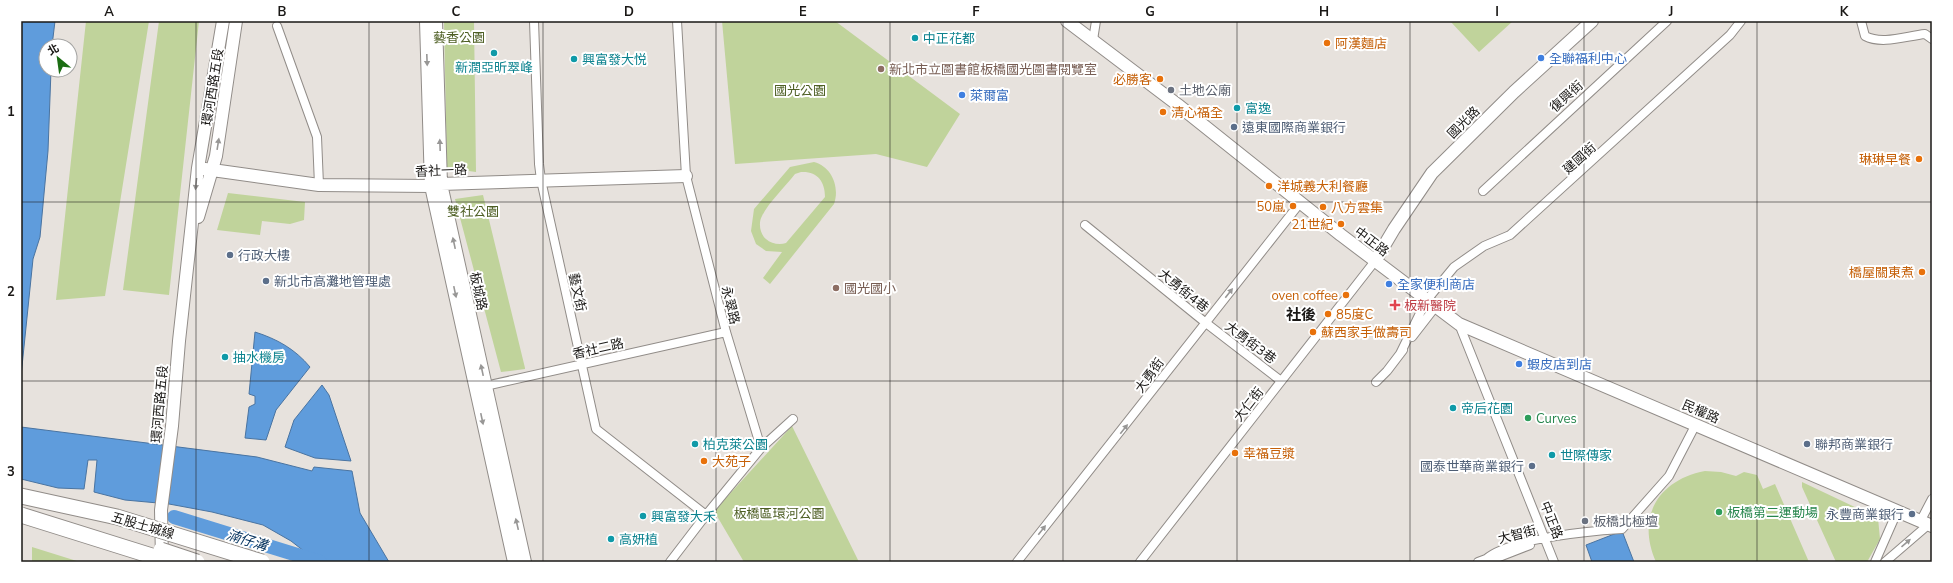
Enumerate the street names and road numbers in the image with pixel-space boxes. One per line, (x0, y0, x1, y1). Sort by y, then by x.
street label: 環河西路五段 (198, 47, 228, 127)
street label: 復興街 (1546, 77, 1587, 116)
street label: 國光路 (1444, 103, 1484, 143)
street label: 建國街 (1559, 139, 1600, 178)
street label: 香社一路 (415, 161, 467, 181)
street label: 中正路 (1350, 223, 1392, 261)
street label: 大勇街4巷 (1154, 265, 1212, 317)
street label: 板城路 (465, 270, 491, 312)
street label: 藝文街 (564, 271, 590, 313)
street label: 永翠路 (717, 284, 743, 326)
street label: 大勇街3巷 (1221, 318, 1280, 368)
street label: 香社二路 (571, 334, 626, 364)
street label: 大勇街 (1131, 355, 1169, 397)
street label: 環河西路五段 (148, 364, 172, 444)
street label: 大仁街 (1230, 384, 1268, 426)
street label: 民權路 (1679, 396, 1722, 428)
street label: 中正路 (1536, 499, 1566, 542)
street label: 五股土城線 (109, 508, 176, 544)
street label: 大智街 (1496, 522, 1538, 548)

